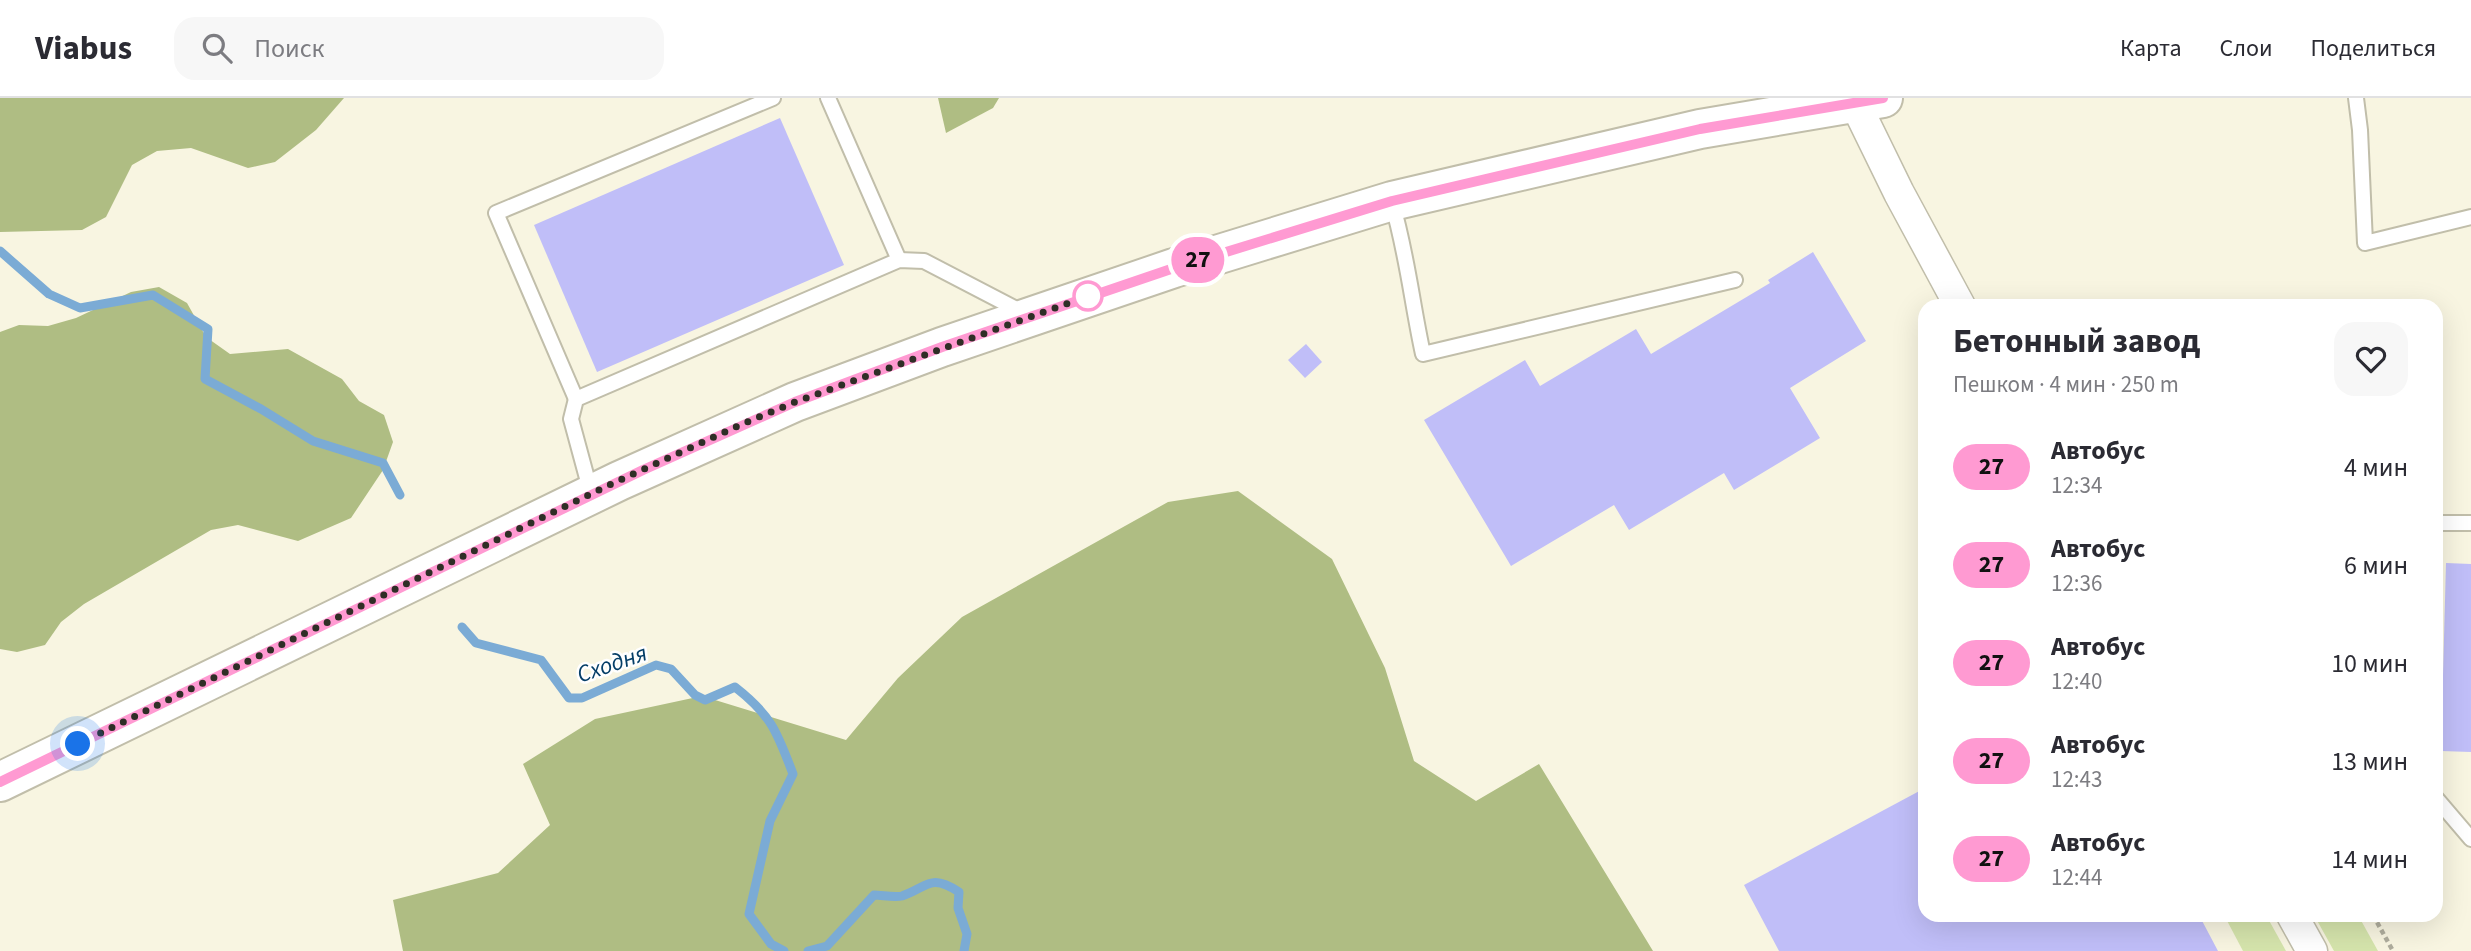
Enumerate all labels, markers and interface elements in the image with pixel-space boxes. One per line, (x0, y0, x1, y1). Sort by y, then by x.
search box (174, 17, 664, 80)
text: Viabus (35, 25, 132, 72)
icon: search (198, 29, 236, 67)
text: Поиск (254, 30, 324, 67)
text: Карта (2120, 31, 2182, 66)
text: Слои (2220, 31, 2273, 66)
text: Поделиться (2311, 31, 2436, 66)
line badge: 27 (1166, 237, 1230, 283)
text: 27 (1185, 242, 1211, 277)
unlabelled marker (1073, 281, 1103, 311)
text: Бетонный завод (1953, 318, 2200, 365)
button: heart (2334, 322, 2408, 396)
text: Пешком · 4 мин · 250 m (1953, 368, 2179, 401)
text: Автобус (2051, 432, 2145, 469)
text: 27 (1979, 449, 2004, 484)
text: 4 мин (2344, 449, 2408, 486)
text: 12:34 (2051, 469, 2102, 502)
text: Автобус (2051, 530, 2145, 567)
text: 27 (1979, 547, 2004, 582)
text: 6 мин (2344, 547, 2408, 584)
text: 12:36 (2051, 567, 2102, 600)
text: Автобус (2051, 628, 2145, 665)
water label: Сходня (572, 636, 652, 692)
text: 27 (1979, 645, 2004, 680)
text: 10 мин (2331, 645, 2408, 682)
text: 12:40 (2051, 665, 2102, 698)
your location (60, 726, 95, 761)
text: Автобус (2051, 726, 2145, 763)
text: 27 (1979, 743, 2004, 778)
text: 13 мин (2331, 743, 2408, 780)
text: 12:43 (2051, 763, 2102, 796)
text: Автобус (2051, 824, 2145, 861)
text: 27 (1979, 841, 2004, 876)
text: 14 мин (2331, 841, 2408, 878)
text: 12:44 (2051, 861, 2102, 894)

